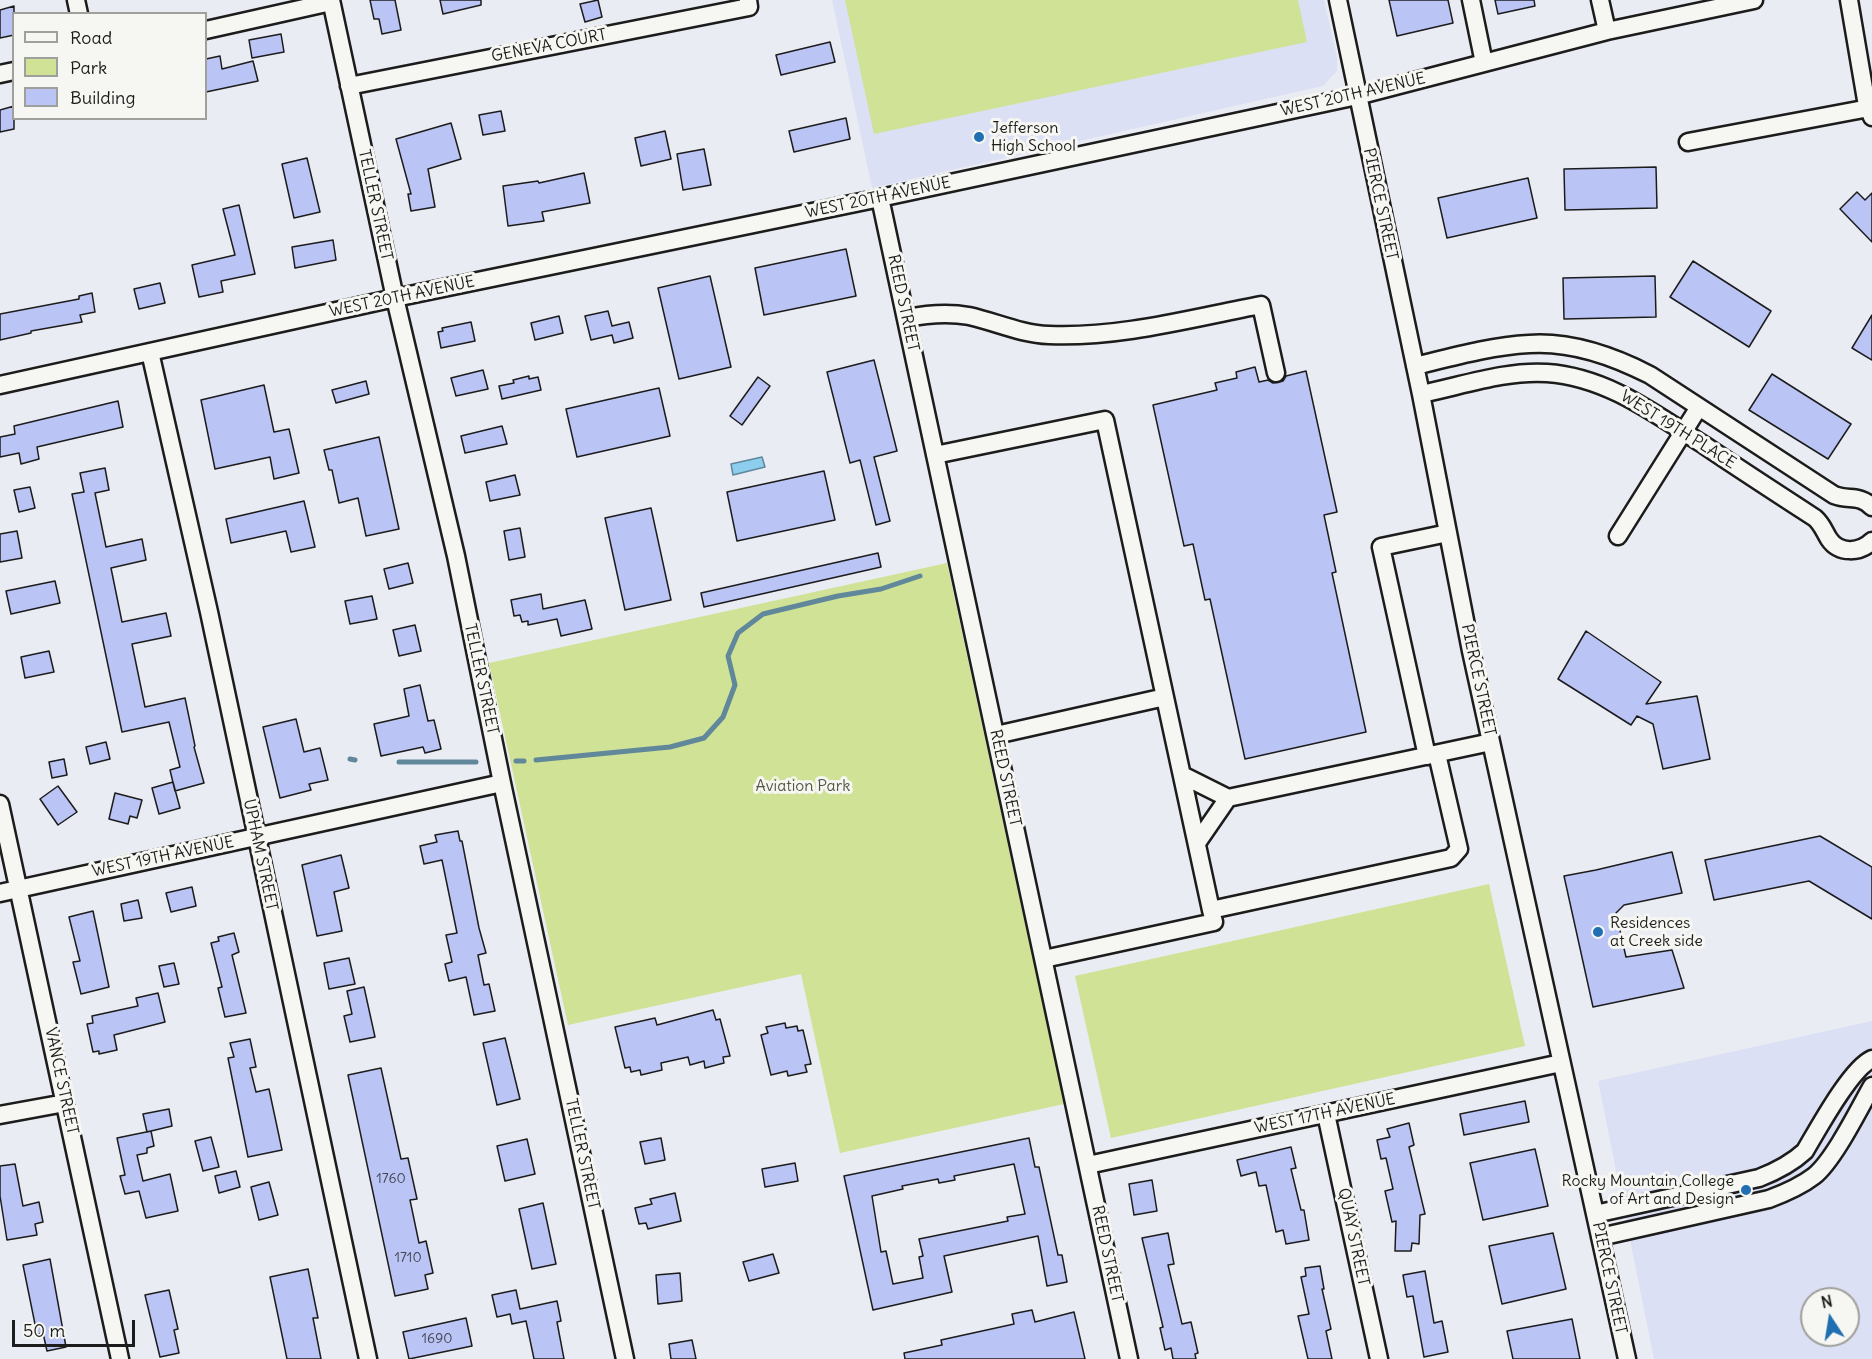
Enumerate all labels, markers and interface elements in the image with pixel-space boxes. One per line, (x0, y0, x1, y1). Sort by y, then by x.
legend (12, 12, 207, 120)
street label: GENEVA COURT (490, 25, 608, 67)
text: Road (70, 26, 112, 49)
text: Park (70, 56, 107, 79)
street label: WEST 20TH AVENUE (1279, 69, 1427, 121)
text: Building (70, 86, 135, 109)
place label: Jefferson High School (991, 118, 1076, 156)
marker: Jefferson High School (972, 130, 986, 144)
street label: PIERCE STREET (1359, 146, 1401, 262)
street label: TELLER STREET (354, 148, 396, 262)
street label: WEST 20TH AVENUE (804, 173, 952, 223)
street label: REED STREET (883, 253, 923, 353)
street label: WEST 20TH AVENUE (328, 272, 476, 322)
street label: WEST 19TH PLACE (1617, 387, 1739, 473)
street label: TELLER STREET (460, 622, 502, 736)
street label: PIERCE STREET (1457, 622, 1499, 738)
street label: REED STREET (985, 728, 1025, 828)
park label: Aviation Park (756, 776, 850, 796)
street label: UPHAM STREET (239, 797, 281, 913)
street label: WEST 19TH AVENUE (90, 833, 236, 881)
place label: Residences at Creek side (1610, 913, 1703, 951)
marker: Residences at Creek side (1591, 925, 1605, 939)
street label: VANCE STREET (40, 1026, 82, 1136)
street label: WEST 17TH AVENUE (1253, 1090, 1397, 1138)
street label: TELLER STREET (561, 1097, 603, 1211)
house number: 1760 (376, 1171, 406, 1187)
place label: Rocky Mountain College of Art and Design (1562, 1171, 1734, 1209)
marker: Rocky Mountain College of Art and Design (1739, 1183, 1753, 1197)
street label: QUAY STREET (1333, 1186, 1373, 1288)
street label: REED STREET (1087, 1204, 1127, 1304)
street label: PIERCE STREET (1588, 1220, 1630, 1336)
house number: 1710 (394, 1250, 422, 1266)
north arrow (1800, 1287, 1860, 1347)
text: N (1819, 1290, 1834, 1312)
scale bar (15, 1308, 138, 1346)
text: 50 m (23, 1319, 65, 1342)
house number: 1690 (422, 1331, 452, 1347)

